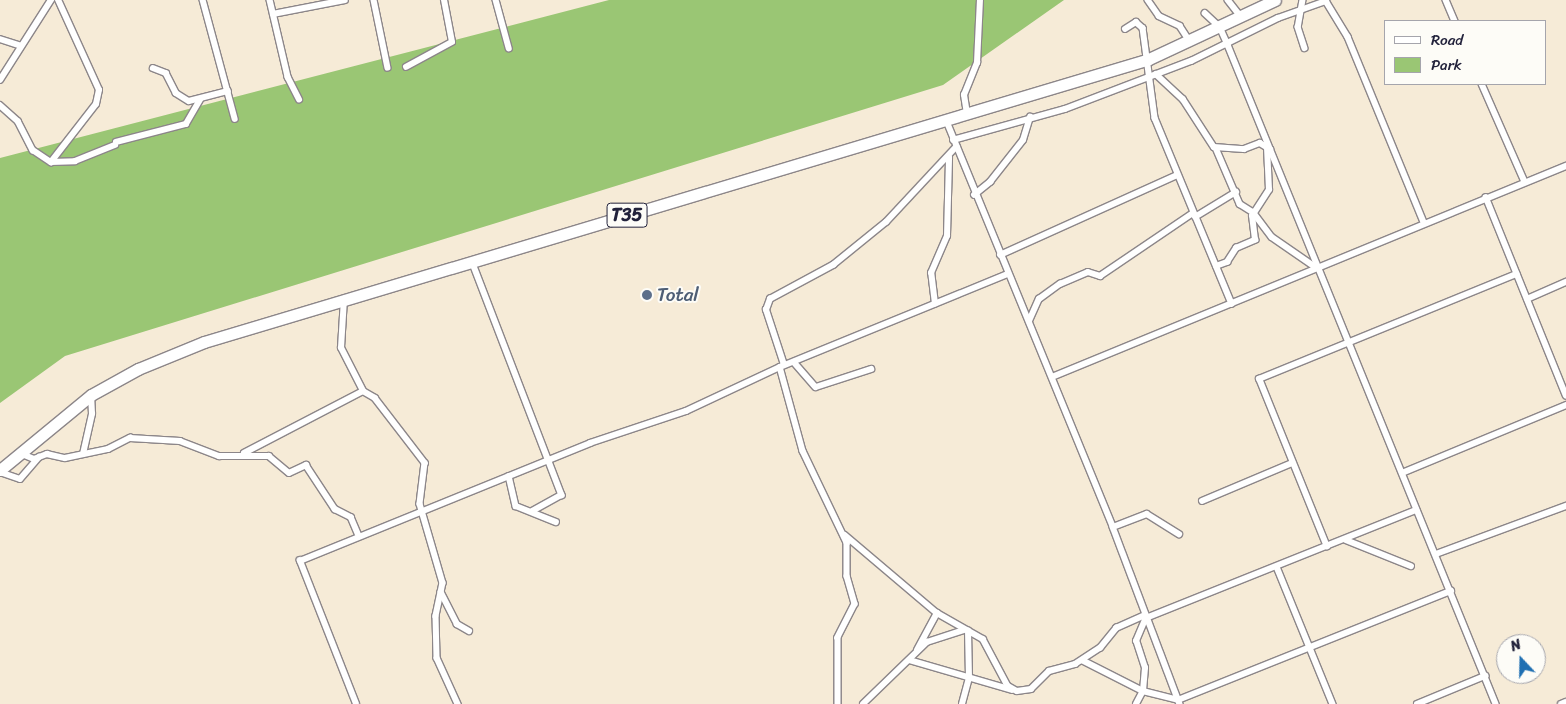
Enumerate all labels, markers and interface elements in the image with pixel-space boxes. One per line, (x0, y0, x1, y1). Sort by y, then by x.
legend (1384, 20, 1546, 85)
text: Road (1431, 27, 1463, 53)
text: Park (1431, 52, 1462, 78)
road number: T35 (606, 200, 648, 230)
place label: Total (657, 284, 699, 306)
marker: Total (641, 289, 653, 301)
text: N (1507, 632, 1525, 659)
north arrow (1496, 634, 1546, 684)

